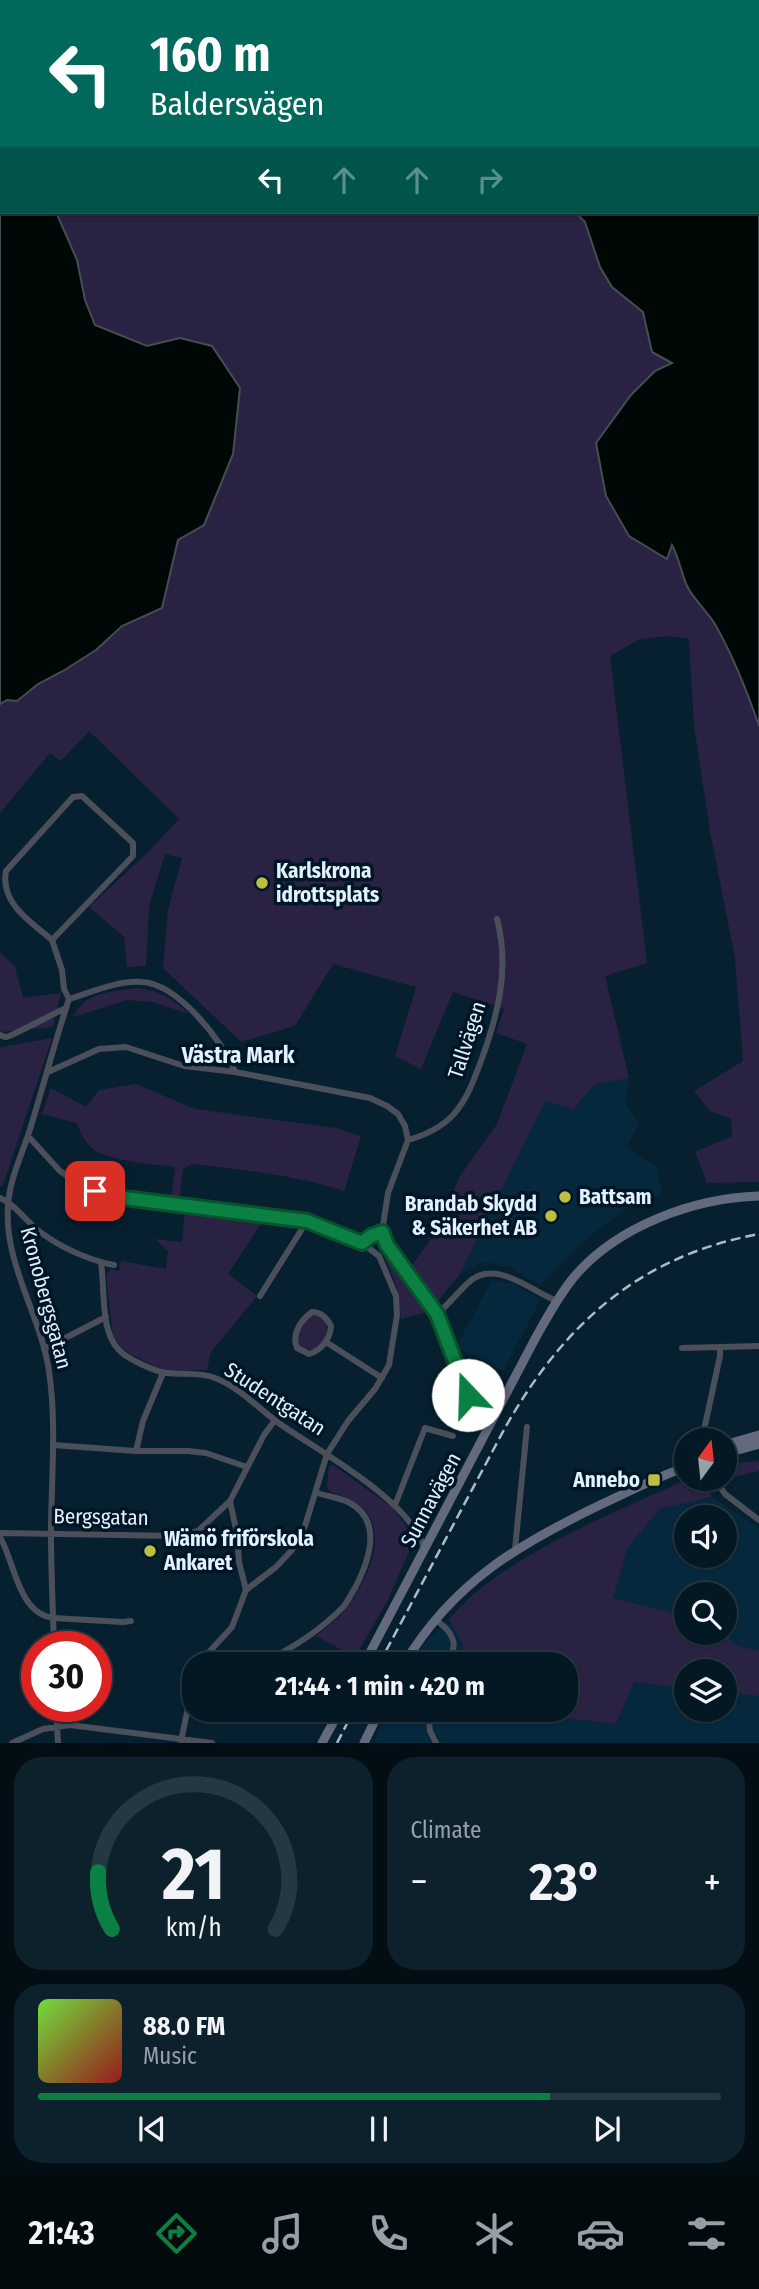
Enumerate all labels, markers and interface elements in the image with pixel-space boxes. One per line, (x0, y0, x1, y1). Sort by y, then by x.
text: 160 m (150, 25, 271, 84)
icon: left (35, 28, 126, 119)
text: Baldersvägen (150, 85, 324, 123)
icon: left (252, 161, 290, 199)
icon: ahead (325, 161, 363, 199)
icon: ahead (398, 161, 436, 199)
icon: right (471, 161, 509, 199)
place label: Karlskrona idrottsplats (276, 858, 379, 908)
marker: Karlskrona idrottsplats (254, 875, 270, 891)
street label: Tallvägen (442, 998, 492, 1082)
district label: Västra Mark (181, 1041, 295, 1069)
pin (65, 1161, 125, 1221)
icon: arrive (76, 1172, 114, 1210)
place label: Battsam (579, 1184, 652, 1210)
marker: Battsam (557, 1189, 573, 1205)
place label: Brandab Skydd & Säkerhet AB (405, 1191, 537, 1241)
marker: Brandab Skydd & Säkerhet AB (543, 1208, 559, 1224)
street label: Kronobergsgatan (15, 1224, 77, 1372)
street label: Studentgatan (220, 1357, 330, 1441)
position arrow (431, 1358, 505, 1432)
north arrow (674, 1428, 737, 1491)
map controls (674, 1428, 737, 1722)
street label: Sunnavägen (395, 1448, 467, 1552)
place label: Annebo (572, 1467, 640, 1493)
marker: Annebo (646, 1472, 662, 1488)
street label: Bergsgatan (53, 1503, 149, 1531)
button: sound (674, 1505, 737, 1568)
place label: Wämö friförskola Ankaret (163, 1526, 314, 1576)
marker: Wämö friförskola Ankaret (142, 1543, 158, 1559)
button: search (674, 1582, 737, 1645)
speed limit sign: 30 (21, 1631, 112, 1722)
button: layers (674, 1659, 737, 1722)
text: 21:44 · 1 min · 420 m (275, 1671, 485, 1702)
text: Climate (411, 1816, 481, 1844)
text: 21 (161, 1832, 225, 1919)
text: 23° (529, 1851, 602, 1914)
text: − (411, 1859, 428, 1905)
text: + (704, 1859, 721, 1905)
text: km/h (165, 1913, 221, 1943)
text: 88.0 FM (143, 2011, 225, 2042)
text: Music (143, 2042, 197, 2070)
icon: previous (133, 2110, 171, 2148)
icon: pause (360, 2110, 398, 2148)
icon: next (588, 2110, 626, 2148)
icon: directions (152, 2209, 201, 2258)
icon: music (258, 2209, 307, 2258)
icon: phone (364, 2209, 413, 2258)
icon: climate (470, 2209, 519, 2258)
icon: car (576, 2209, 625, 2258)
icon: filters (682, 2209, 731, 2258)
text: 21:43 (28, 2214, 95, 2252)

